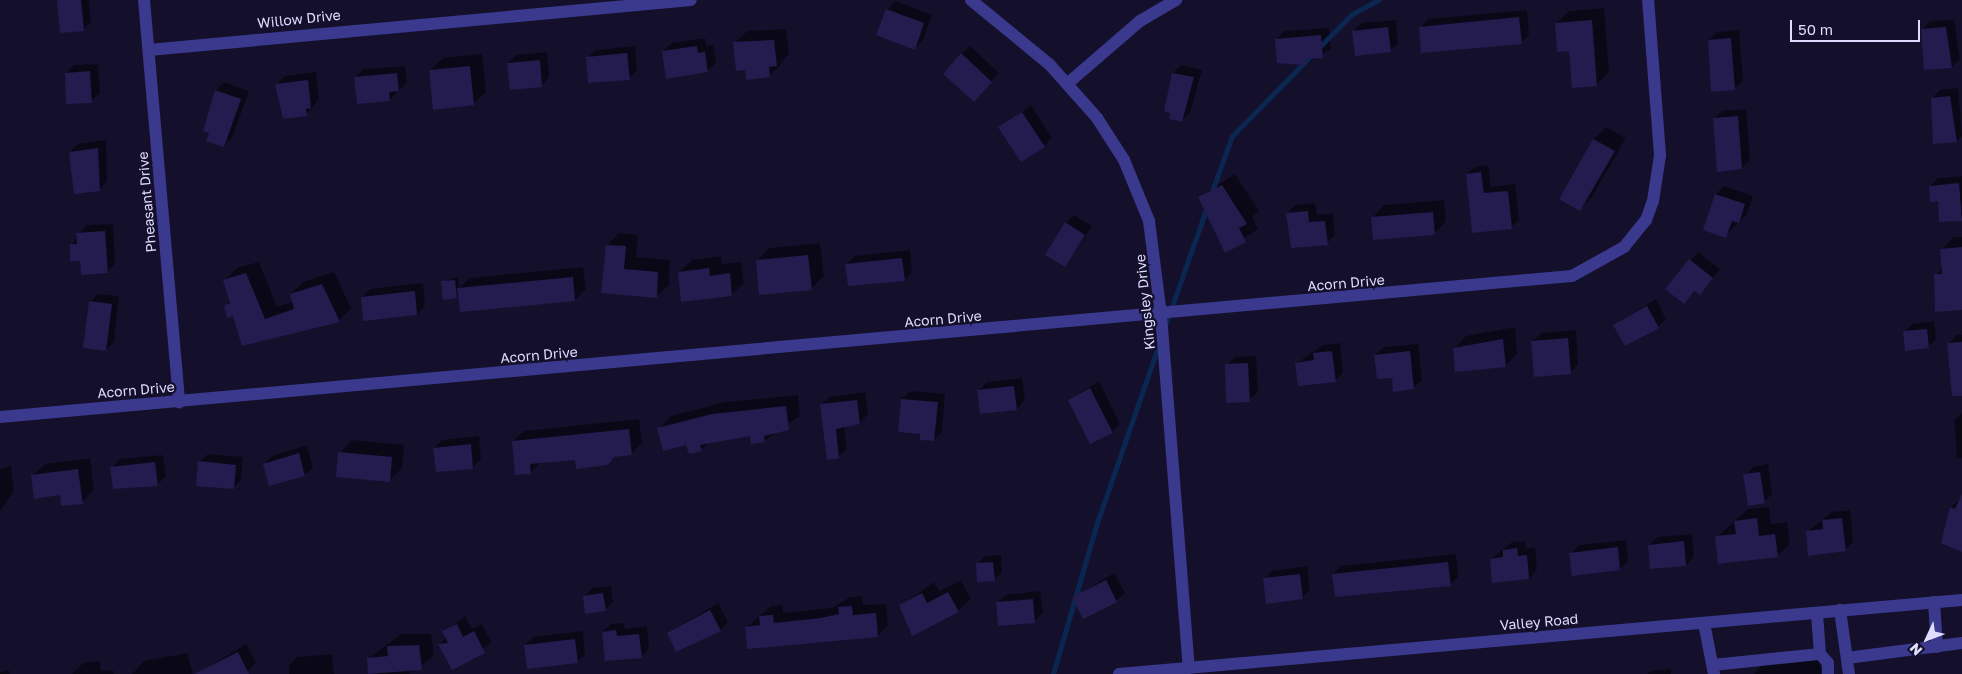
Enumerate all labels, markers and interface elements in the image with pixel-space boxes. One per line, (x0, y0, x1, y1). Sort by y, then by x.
street label: Willow Drive (256, 6, 342, 32)
scale bar (1792, 10, 1922, 42)
text: 50 m (1798, 20, 1833, 38)
street label: Pheasant Drive (134, 151, 160, 253)
street label: Kingsley Drive (1132, 253, 1158, 351)
street label: Acorn Drive (1307, 271, 1385, 295)
street label: Acorn Drive (904, 307, 982, 331)
street label: Acorn Drive (500, 343, 578, 367)
street label: Acorn Drive (97, 378, 175, 402)
street label: Valley Road (1499, 610, 1579, 634)
north arrow (1902, 614, 1952, 664)
text: N (1906, 640, 1926, 659)

